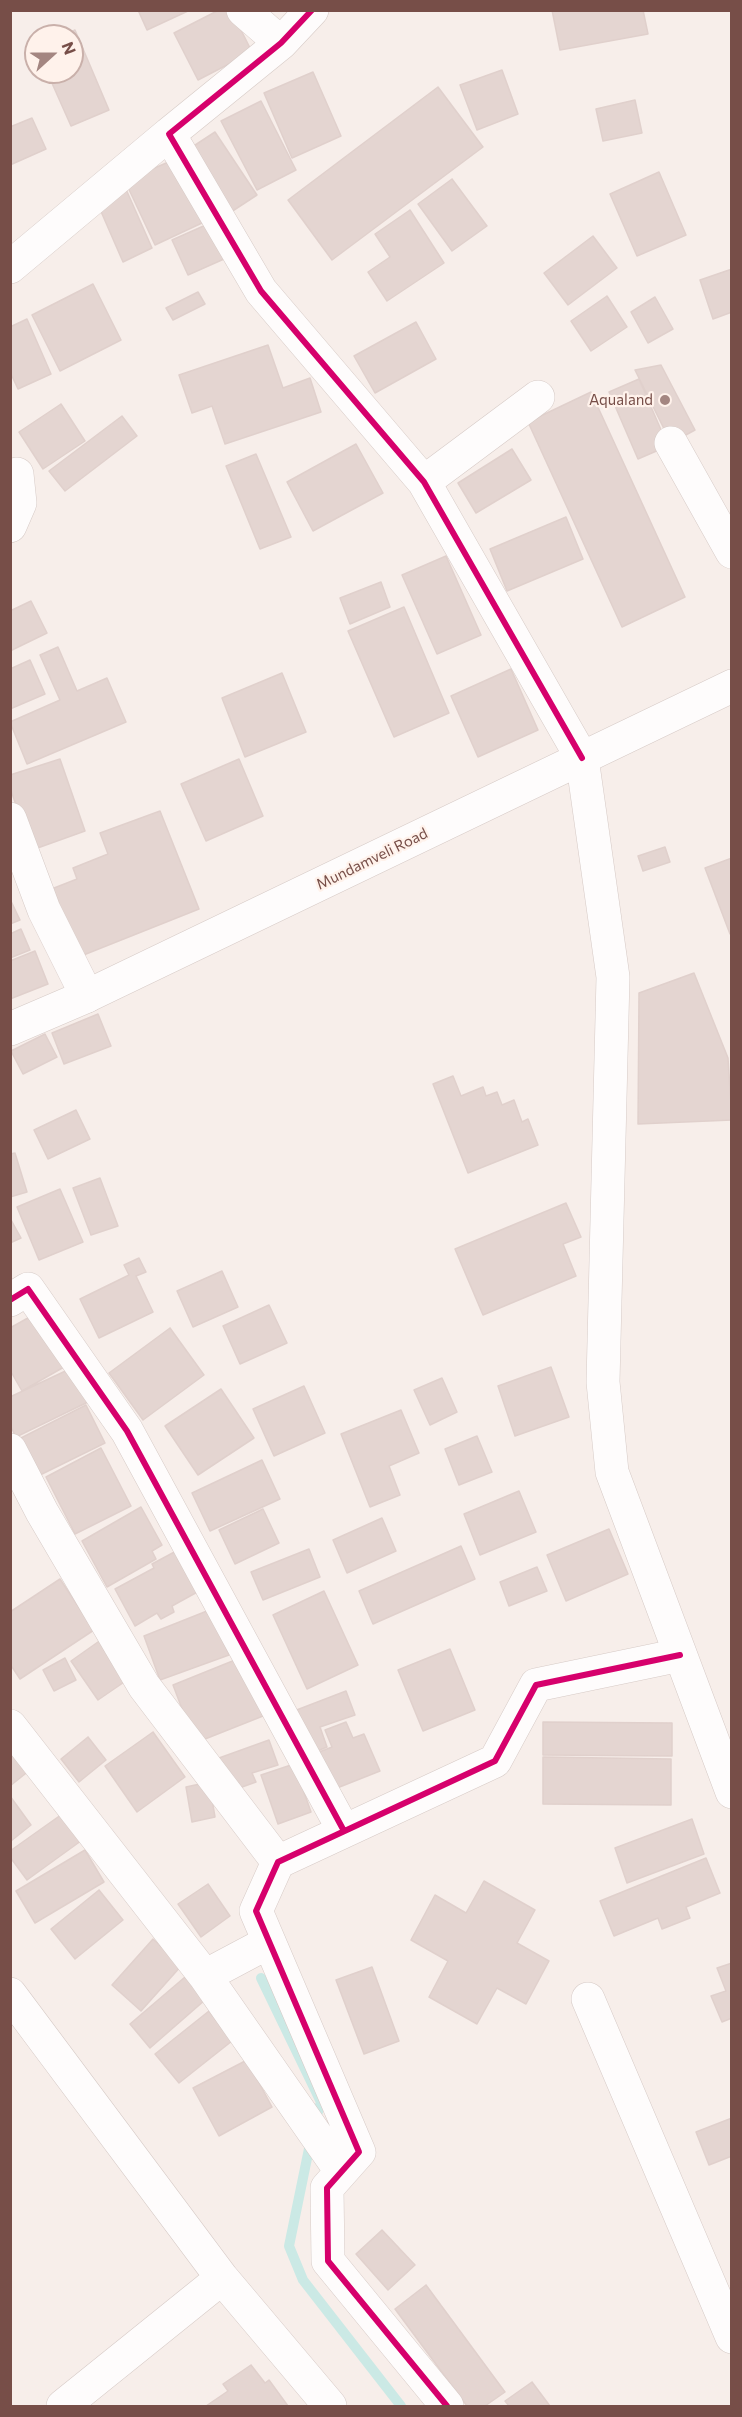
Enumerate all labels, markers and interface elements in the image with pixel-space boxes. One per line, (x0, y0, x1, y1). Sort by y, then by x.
north arrow (24, 24, 84, 84)
text: N (58, 39, 80, 57)
place label: Aqualand (589, 391, 653, 409)
marker: Aqualand (658, 393, 672, 407)
street label: Mundamveli Road (313, 824, 431, 894)

